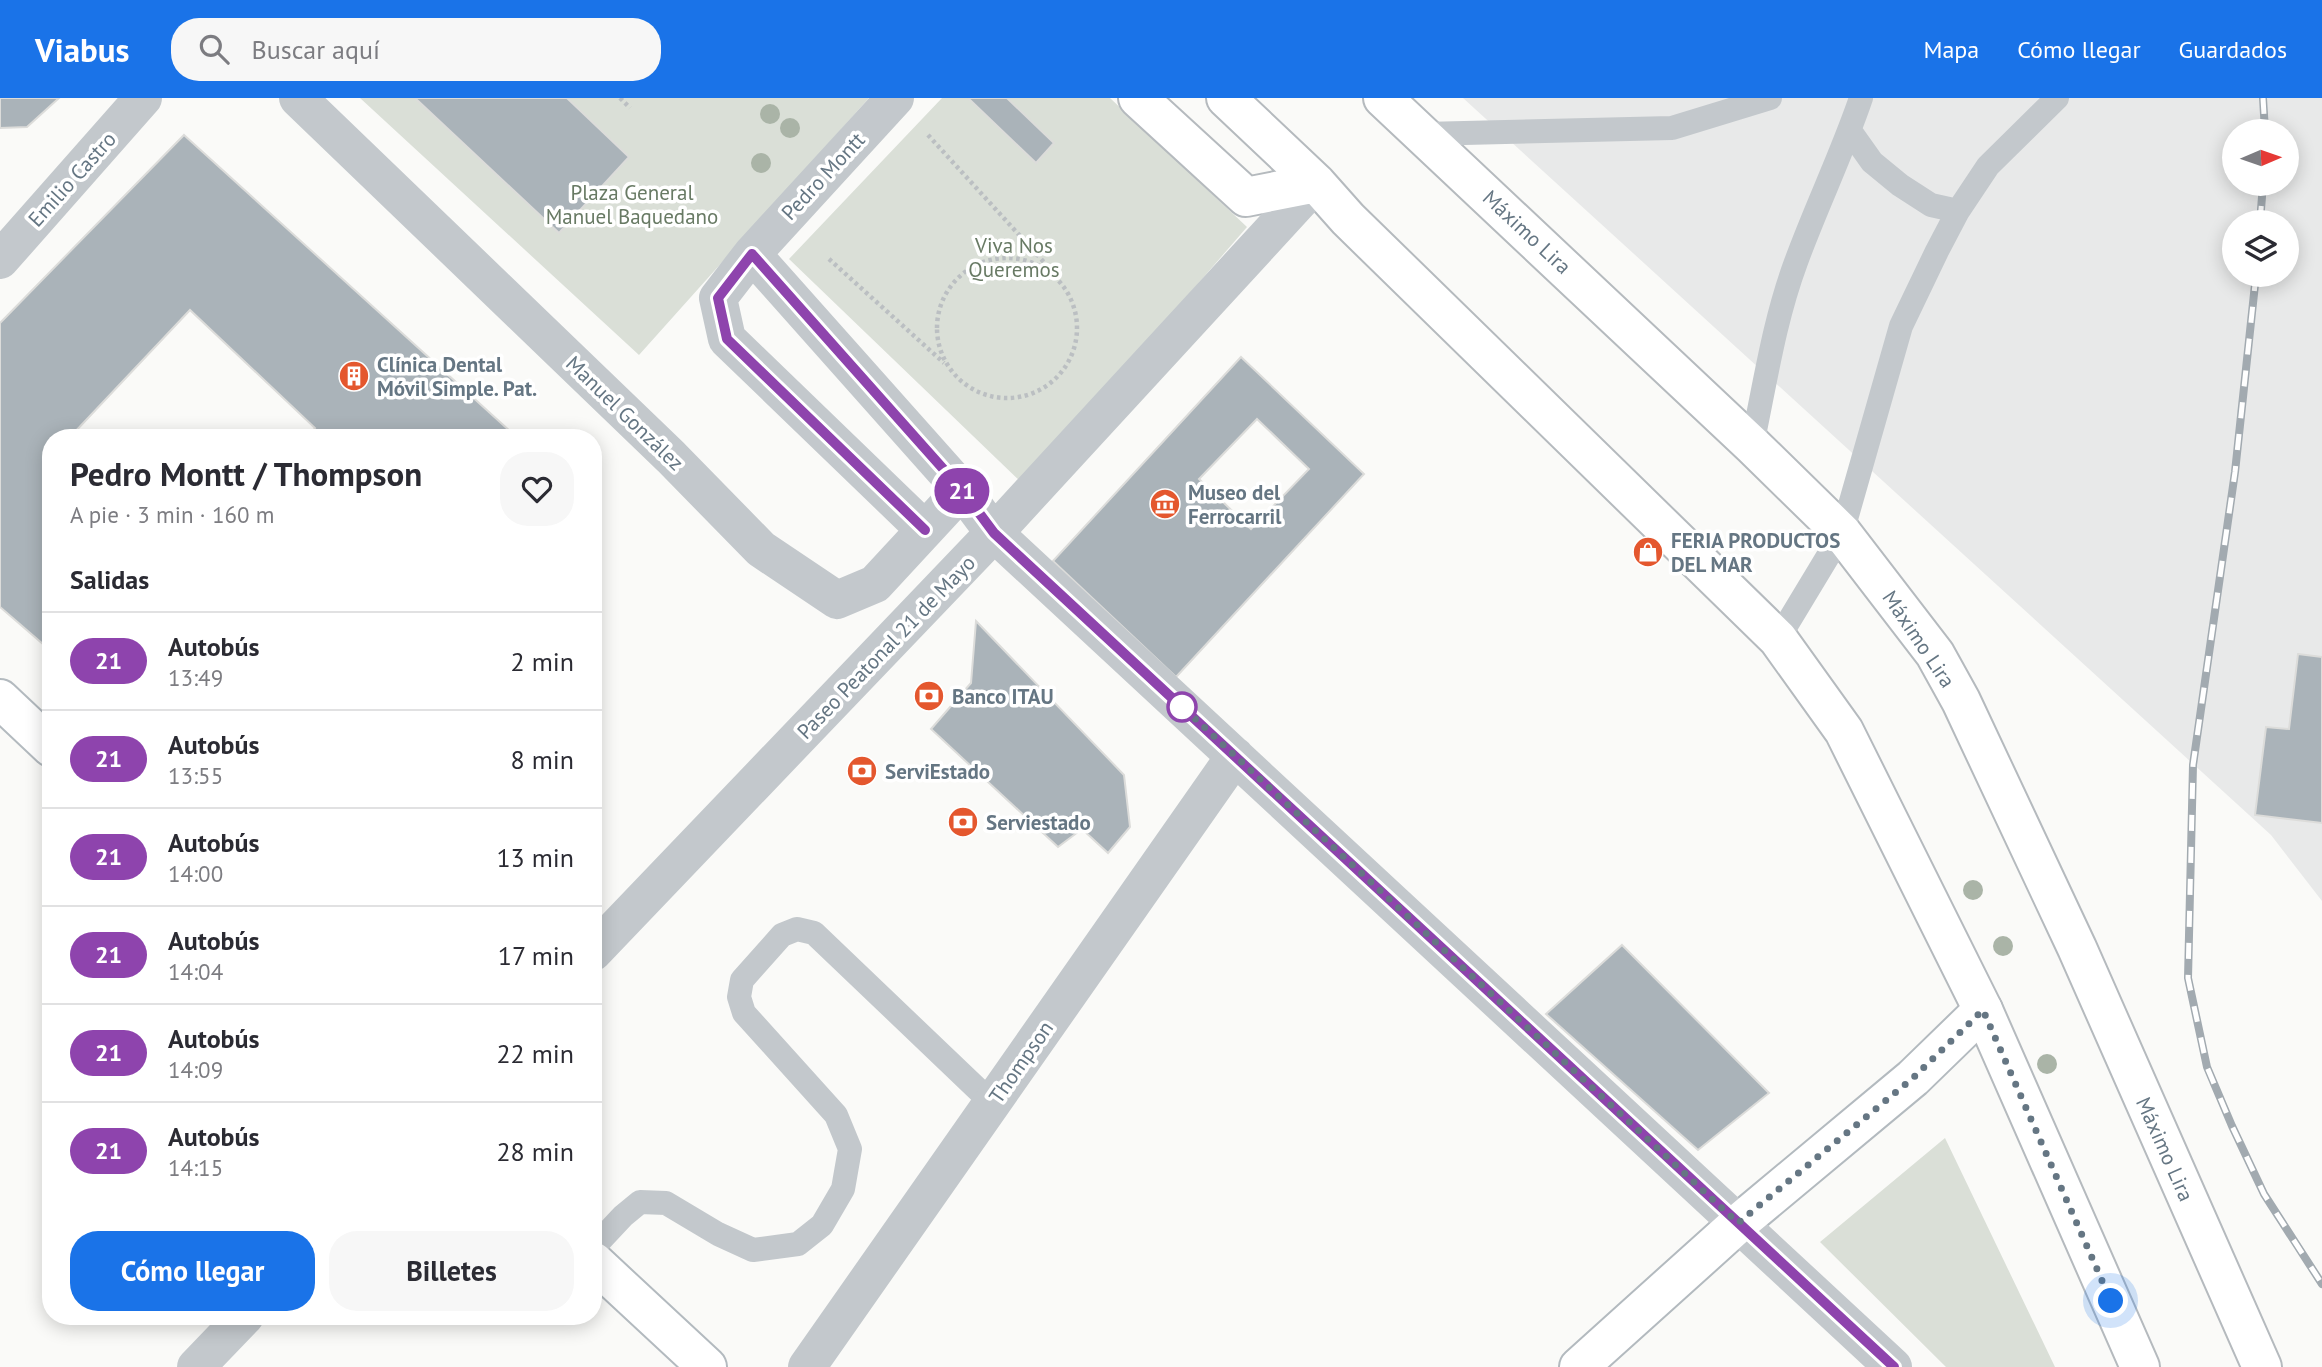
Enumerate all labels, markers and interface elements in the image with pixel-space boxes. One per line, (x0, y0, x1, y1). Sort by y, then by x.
search box (171, 18, 661, 81)
text: Viabus (35, 28, 129, 71)
icon: search (195, 30, 233, 68)
text: Buscar aquí (251, 33, 380, 66)
text: Mapa (1923, 34, 1979, 65)
text: Cómo llegar (2017, 34, 2141, 65)
text: Guardados (2179, 34, 2287, 65)
north arrow (2222, 119, 2300, 196)
map controls (2222, 119, 2299, 287)
street label: Emilio Castro (22, 126, 122, 232)
street label: Pedro Montt (775, 126, 871, 226)
park label: Plaza General Manuel Baquedano (546, 179, 718, 230)
street label: Máximo Lira (1477, 184, 1577, 280)
button: layers (2222, 210, 2299, 287)
park label: Viva Nos Queremos (968, 232, 1060, 283)
street label: Manuel González (560, 350, 690, 476)
place label: Clínica Dental Móvil Simple. Pat. (377, 351, 537, 402)
building icon: Clínica Dental Móvil Simple. Pat. (337, 359, 371, 393)
text: Pedro Montt / Thompson (70, 452, 422, 495)
button: heart (500, 452, 574, 526)
line badge: 21 (930, 468, 993, 514)
text: 21 (948, 475, 976, 506)
place label: Museo del Ferrocarril (1188, 479, 1282, 530)
museum icon: Museo del Ferrocarril (1148, 487, 1182, 521)
text: A pie · 3 min · 160 m (70, 500, 274, 529)
place label: FERIA PRODUCTOS DEL MAR (1671, 527, 1840, 578)
shop icon: FERIA PRODUCTOS DEL MAR (1631, 535, 1665, 569)
street label: Paseo Peatonal 21 de Mayo (791, 549, 981, 745)
text: Salidas (70, 563, 149, 596)
street label: Máximo Lira (1877, 585, 1961, 693)
text: Autobús (168, 630, 260, 663)
text: 21 (95, 645, 122, 676)
text: 2 min (511, 645, 574, 678)
text: 13:49 (168, 663, 223, 692)
bank icon: Banco ITAU (912, 679, 946, 713)
place label: Banco ITAU (952, 683, 1054, 710)
unlabelled marker (1167, 692, 1197, 722)
text: Autobús (168, 728, 260, 761)
text: 21 (95, 743, 122, 774)
text: 8 min (511, 743, 574, 776)
bank icon: ServiEstado (845, 754, 879, 788)
place label: ServiEstado (885, 758, 990, 785)
text: 13:55 (168, 761, 223, 790)
bank icon: Serviestado (946, 805, 980, 839)
place label: Serviestado (986, 809, 1091, 836)
text: Autobús (168, 826, 260, 859)
text: 21 (95, 841, 122, 872)
text: 13 min (496, 841, 574, 874)
text: 14:00 (168, 859, 223, 888)
text: Autobús (168, 924, 260, 957)
text: 21 (95, 939, 122, 970)
text: 17 min (498, 939, 574, 972)
text: 14:04 (168, 957, 223, 986)
street label: Thompson (983, 1016, 1059, 1108)
text: Autobús (168, 1022, 260, 1055)
text: 21 (95, 1037, 122, 1068)
text: 22 min (496, 1037, 574, 1070)
text: 14:09 (168, 1055, 223, 1084)
street label: Máximo Lira (2130, 1093, 2200, 1205)
text: Autobús (168, 1120, 260, 1153)
text: 21 (95, 1135, 122, 1166)
text: 28 min (496, 1135, 574, 1168)
text: 14:15 (168, 1153, 223, 1182)
button: Cómo llegar (70, 1231, 315, 1311)
button: Billetes (329, 1231, 574, 1311)
your location (2093, 1283, 2128, 1318)

